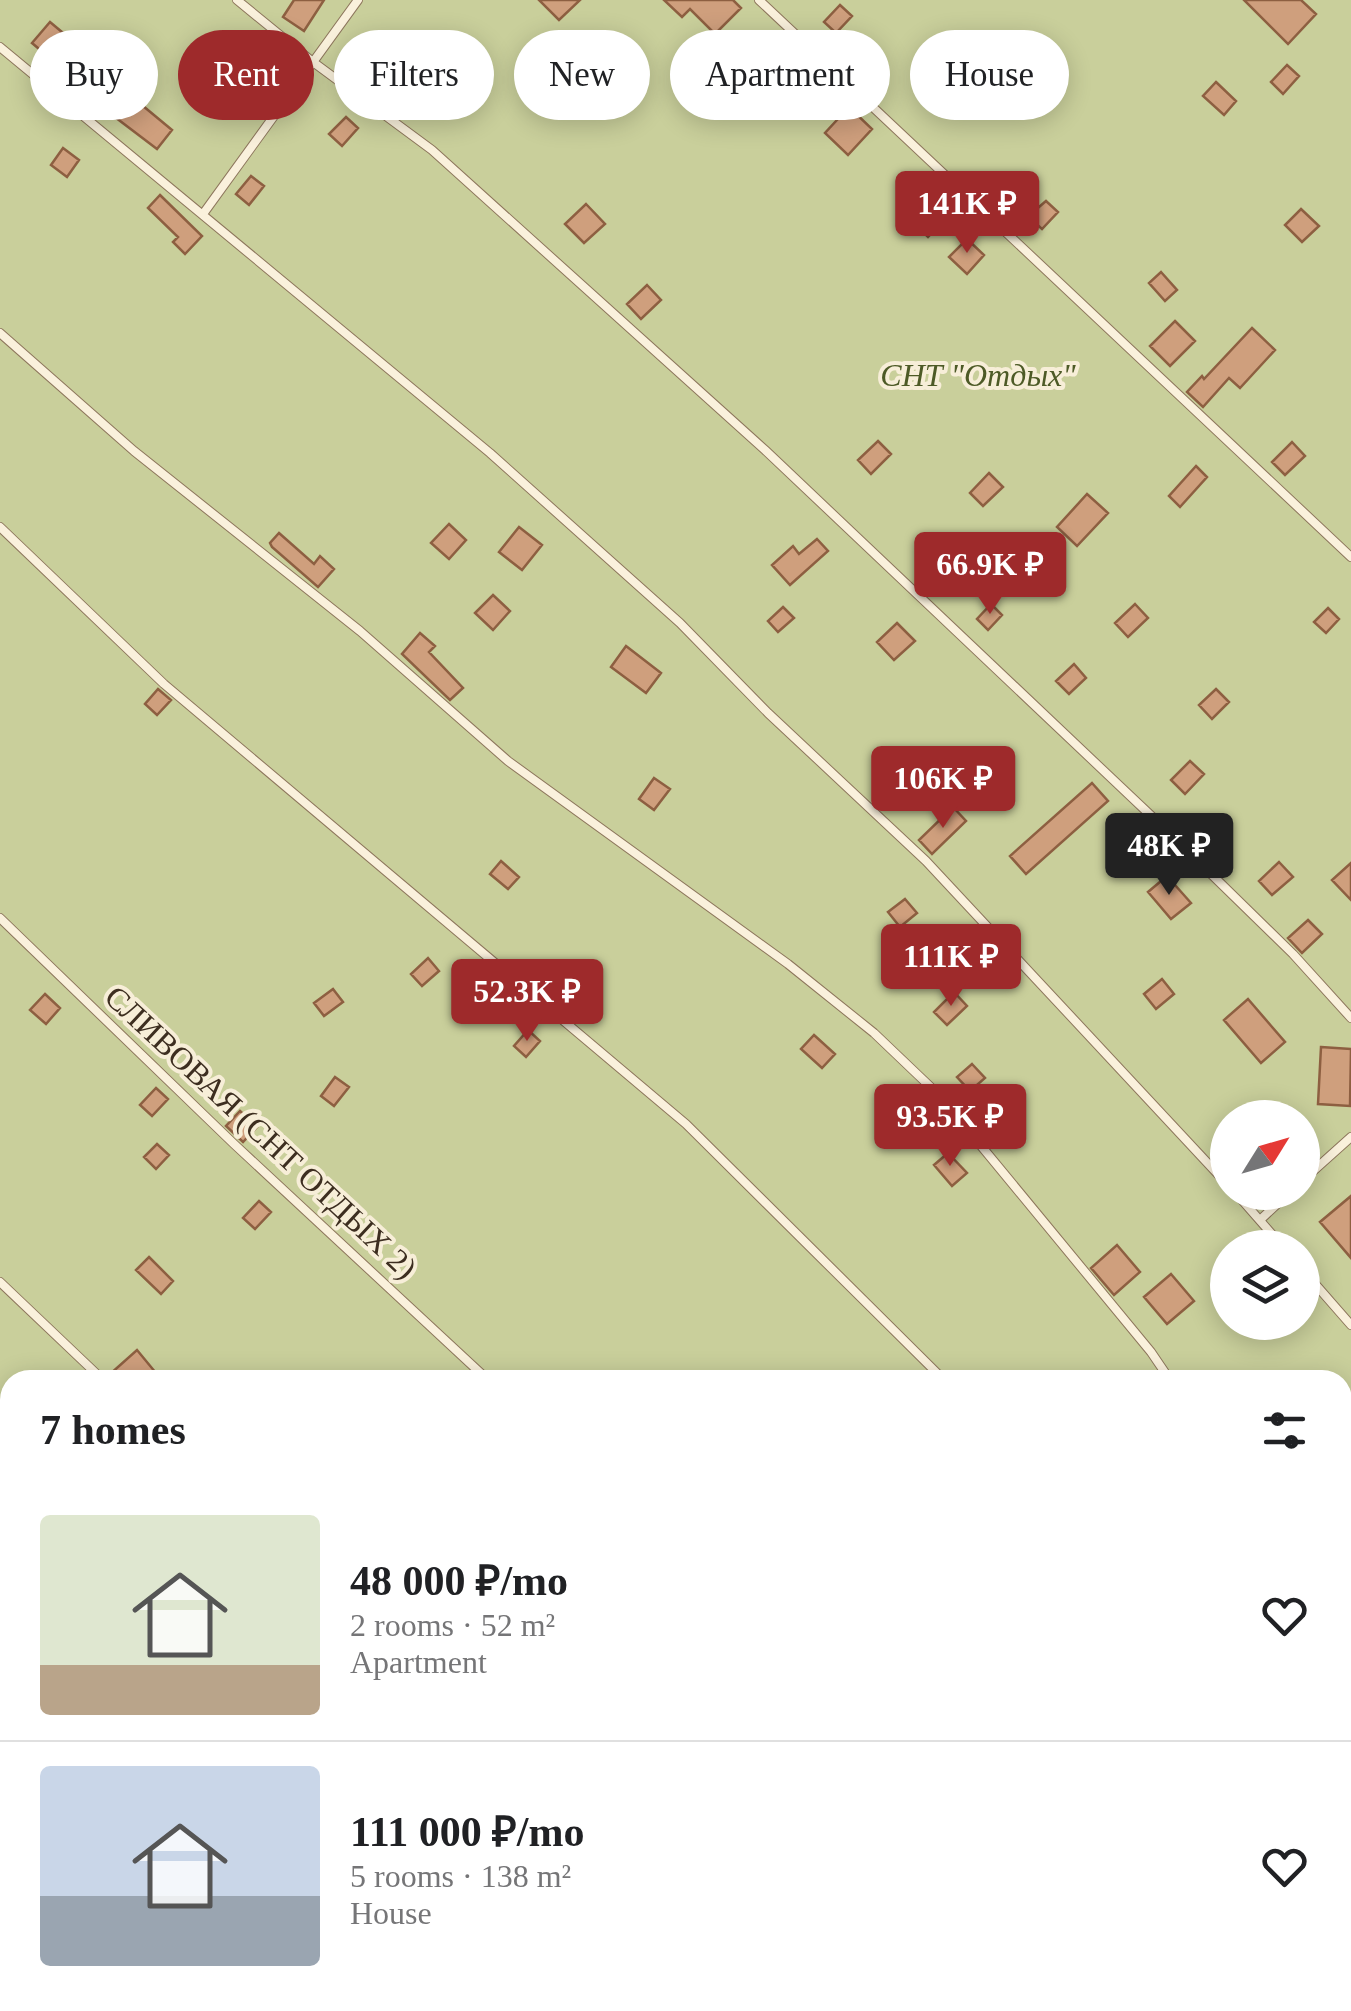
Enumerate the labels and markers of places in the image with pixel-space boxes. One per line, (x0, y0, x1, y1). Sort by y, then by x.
pin: 141K ₽ (886, 171, 1048, 256)
pin: 66.9K ₽ (898, 532, 1082, 617)
pin: 106K ₽ (862, 746, 1024, 831)
pin: 48K ₽ (1099, 813, 1239, 898)
pin: 111K ₽ (870, 924, 1032, 1009)
pin: 52.3K ₽ (435, 959, 619, 1044)
pin: 93.5K ₽ (858, 1084, 1042, 1169)

